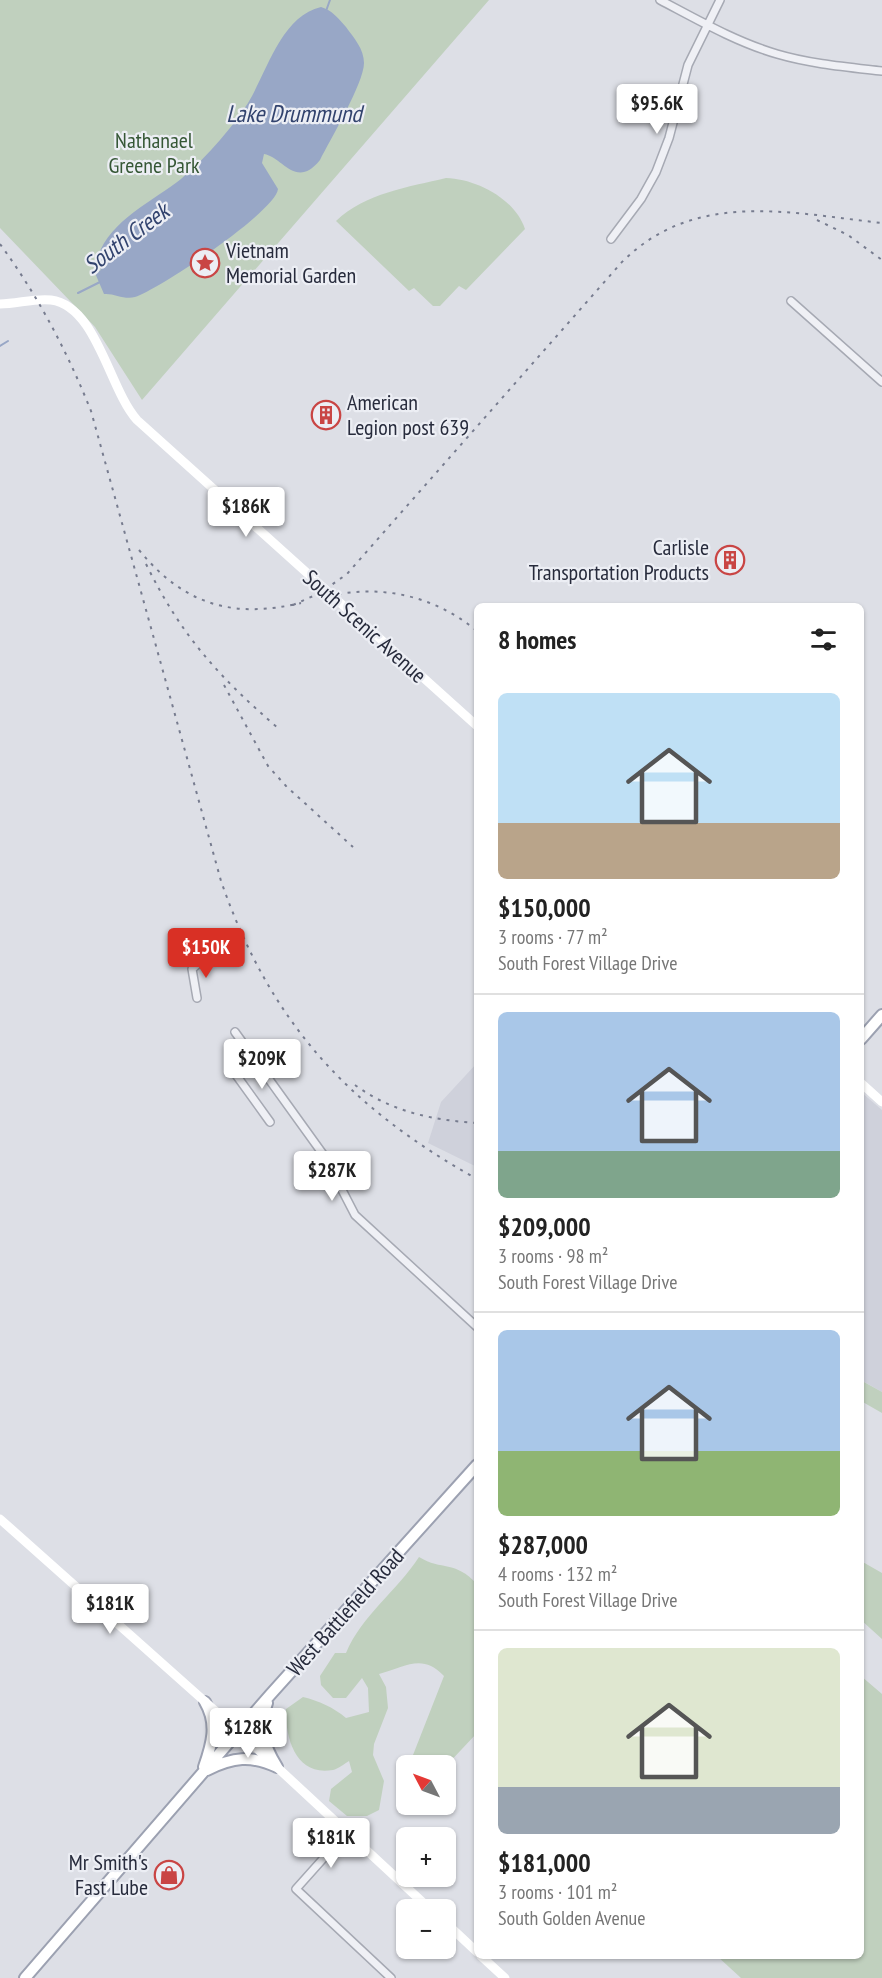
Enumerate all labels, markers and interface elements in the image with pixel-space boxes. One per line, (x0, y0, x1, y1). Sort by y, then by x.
pin: $95.6K (608, 84, 706, 135)
text: $95.6K (631, 90, 683, 116)
water label: Lake Drummund (226, 98, 365, 129)
park label: Nathanael Greene Park (109, 126, 200, 179)
water label: South Creek (77, 194, 177, 280)
place label: Vietnam Memorial Garden (225, 236, 356, 289)
place icon: Vietnam Memorial Garden (189, 247, 221, 279)
place label: American Legion post 639 (347, 388, 469, 441)
building icon: American Legion post 639 (310, 399, 342, 431)
pin: $186K (204, 487, 288, 538)
text: $186K (222, 493, 270, 519)
place label: Carlisle Transportation Products (529, 533, 709, 586)
building icon: Carlisle Transportation Products (714, 544, 746, 576)
street label: South Scenic Avenue (298, 563, 432, 689)
text: 8 homes (498, 623, 576, 656)
icon: filters (807, 623, 840, 656)
icon: home (615, 732, 723, 840)
text: $150,000 (498, 891, 591, 924)
text: 3 rooms · 77 m² (498, 924, 608, 950)
pin: $150K (164, 928, 248, 979)
text: $150K (182, 934, 230, 960)
text: South Forest Village Drive (498, 950, 677, 976)
pin: $209K (220, 1039, 304, 1090)
text: $209K (238, 1045, 286, 1071)
icon: home (615, 1051, 723, 1159)
pin: $287K (290, 1151, 374, 1202)
text: $287K (308, 1157, 356, 1183)
text: $209,000 (498, 1210, 591, 1243)
text: 3 rooms · 98 m² (498, 1243, 608, 1269)
text: South Forest Village Drive (498, 1269, 677, 1295)
icon: home (615, 1369, 723, 1477)
text: $287,000 (498, 1528, 588, 1561)
street label: West Battlefield Road (280, 1542, 410, 1682)
text: 4 rooms · 132 m² (498, 1561, 617, 1587)
pin: $181K (68, 1584, 152, 1635)
text: South Forest Village Drive (498, 1587, 677, 1613)
text: $181K (86, 1590, 134, 1616)
icon: home (615, 1687, 723, 1795)
pin: $128K (206, 1708, 290, 1759)
text: $128K (224, 1714, 272, 1740)
north arrow (396, 1755, 456, 1815)
map controls (396, 1755, 456, 1959)
pin: $181K (289, 1818, 373, 1869)
text: $181K (307, 1824, 355, 1850)
button: + (396, 1827, 456, 1887)
text: $181,000 (498, 1846, 591, 1879)
place label: Mr Smith's Fast Lube (69, 1848, 148, 1901)
shop icon: Mr Smith's Fast Lube (153, 1859, 185, 1891)
text: 3 rooms · 101 m² (498, 1879, 617, 1905)
button: − (396, 1899, 456, 1959)
text: South Golden Avenue (498, 1905, 646, 1931)

